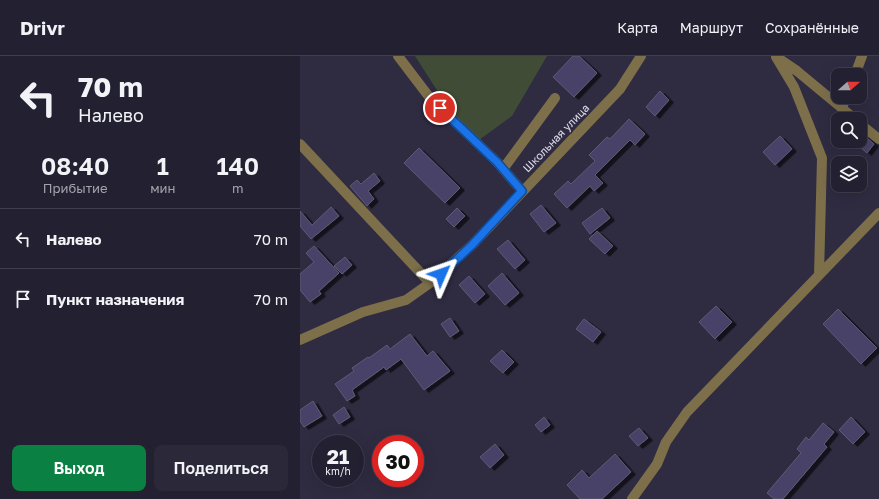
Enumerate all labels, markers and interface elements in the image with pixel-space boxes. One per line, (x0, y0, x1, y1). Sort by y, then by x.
text: Drivr (20, 16, 65, 39)
text: Карта (617, 19, 658, 36)
text: Маршрут (680, 19, 743, 36)
text: Сохранённые (765, 19, 859, 36)
north arrow (831, 68, 867, 104)
map controls (831, 68, 867, 192)
text: 70 m (78, 70, 143, 103)
icon: left (12, 72, 64, 124)
pin (423, 91, 457, 125)
icon: arrive (429, 97, 451, 119)
street label: Школьная улица (520, 101, 591, 174)
text: Налево (78, 104, 144, 126)
button: search (831, 112, 867, 148)
text: 08:40 (41, 151, 109, 180)
text: 1 (157, 151, 169, 180)
text: 140 (216, 151, 259, 180)
button: layers (831, 156, 867, 192)
text: Прибытие (43, 180, 108, 196)
text: мин (150, 180, 175, 196)
text: m (232, 180, 243, 196)
icon: left (12, 228, 34, 250)
text: Налево (46, 230, 102, 248)
text: 70 m (254, 230, 288, 248)
position arrow (420, 253, 462, 295)
icon: arrive (12, 288, 34, 310)
text: Пункт назначения (46, 290, 184, 308)
text: 70 m (254, 290, 288, 308)
speed limit sign: 30 (372, 435, 424, 487)
text: 21 (327, 444, 349, 468)
button: Выход (12, 445, 146, 491)
button: Поделиться (154, 445, 288, 491)
text: km/h (325, 465, 351, 477)

